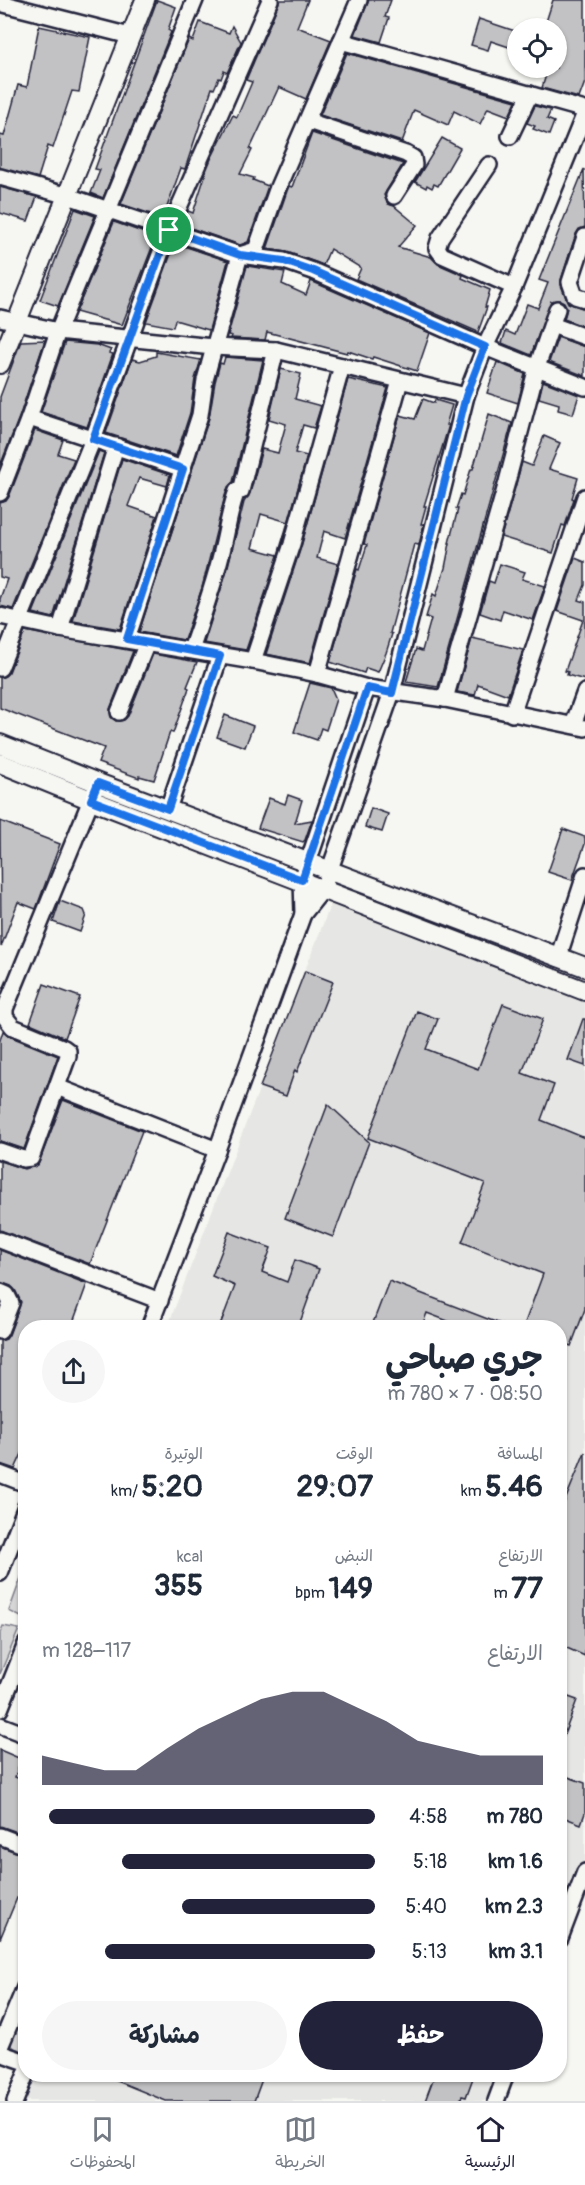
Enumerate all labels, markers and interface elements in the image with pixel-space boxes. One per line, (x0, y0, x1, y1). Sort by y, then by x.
map controls (507, 18, 567, 78)
button: locate (507, 18, 567, 78)
pin (143, 204, 194, 255)
icon: arrive (152, 213, 185, 246)
text: جري صباحي (385, 1338, 543, 1379)
button: share (42, 1340, 105, 1403)
text: 08:50 · 7 × 780 m (388, 1381, 543, 1406)
text: الوتيرة (164, 1444, 203, 1464)
text: الوقت (336, 1444, 373, 1464)
text: المسافة (497, 1444, 543, 1464)
text: 5:20 (141, 1468, 203, 1505)
text: 29:07 (296, 1468, 373, 1505)
text: 5.46 (485, 1468, 543, 1505)
text: /km (111, 1481, 141, 1501)
text: km (461, 1481, 485, 1501)
text: النبض (335, 1546, 373, 1566)
text: الارتفاع (498, 1546, 543, 1566)
text: kcal (177, 1547, 203, 1567)
text: 355 (154, 1567, 203, 1604)
text: 149 (328, 1570, 373, 1607)
text: 77 (511, 1570, 543, 1607)
text: bpm (295, 1583, 328, 1603)
text: m (494, 1583, 511, 1603)
text: 117–128 m (42, 1638, 131, 1663)
text: الارتفاع (487, 1641, 543, 1666)
text: 4:58 (409, 1804, 447, 1829)
text: 780 m (487, 1804, 543, 1829)
text: 5:18 (413, 1849, 447, 1874)
text: 1.6 km (489, 1849, 543, 1874)
text: 5:40 (406, 1894, 447, 1919)
text: 2.3 km (486, 1894, 543, 1919)
text: 5:13 (412, 1939, 447, 1964)
text: 3.1 km (489, 1939, 543, 1964)
button: مشاركة (42, 2001, 287, 2070)
button: حفظ (299, 2001, 543, 2070)
tab: المحفوظات (70, 2113, 136, 2176)
tab: الخريطة (275, 2113, 325, 2176)
tab: الرئيسية (465, 2113, 515, 2176)

